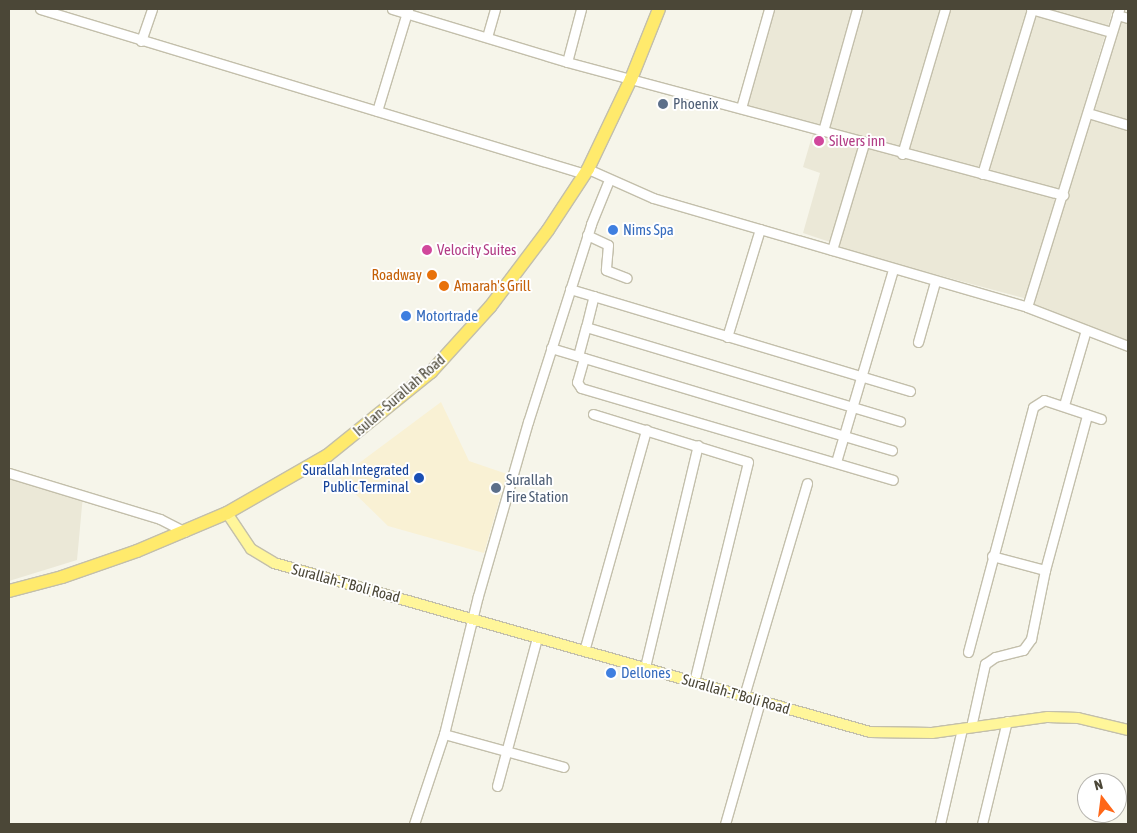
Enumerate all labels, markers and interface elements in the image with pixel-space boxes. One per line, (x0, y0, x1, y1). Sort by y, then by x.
place label: Phoenix (673, 95, 718, 113)
marker: Phoenix (657, 98, 669, 110)
place label: Silvers inn (829, 132, 885, 150)
marker: Silvers inn (813, 135, 825, 147)
place label: Nims Spa (623, 221, 674, 239)
marker: Nims Spa (607, 224, 619, 236)
place label: Velocity Suites (437, 241, 516, 259)
marker: Velocity Suites (421, 244, 433, 256)
place label: Roadway (371, 266, 422, 284)
marker: Roadway (426, 269, 438, 281)
place label: Amarah's Grill (454, 277, 531, 295)
marker: Amarah's Grill (438, 280, 450, 292)
place label: Motortrade (416, 307, 478, 325)
marker: Motortrade (400, 310, 412, 322)
street label: Isulan-Surallah Road (349, 350, 449, 440)
place label: Surallah Integrated Public Terminal (302, 460, 409, 495)
place label: Surallah Fire Station (506, 470, 568, 505)
marker: Surallah Integrated Public Terminal (413, 472, 425, 484)
marker: Surallah Fire Station (490, 482, 502, 494)
street label: Surallah-T'Boli Road (290, 560, 402, 606)
place label: Dellones (621, 664, 670, 682)
marker: Dellones (605, 667, 617, 679)
street label: Surallah-T'Boli Road (680, 670, 792, 718)
north arrow (1077, 773, 1127, 823)
text: N (1092, 776, 1104, 793)

